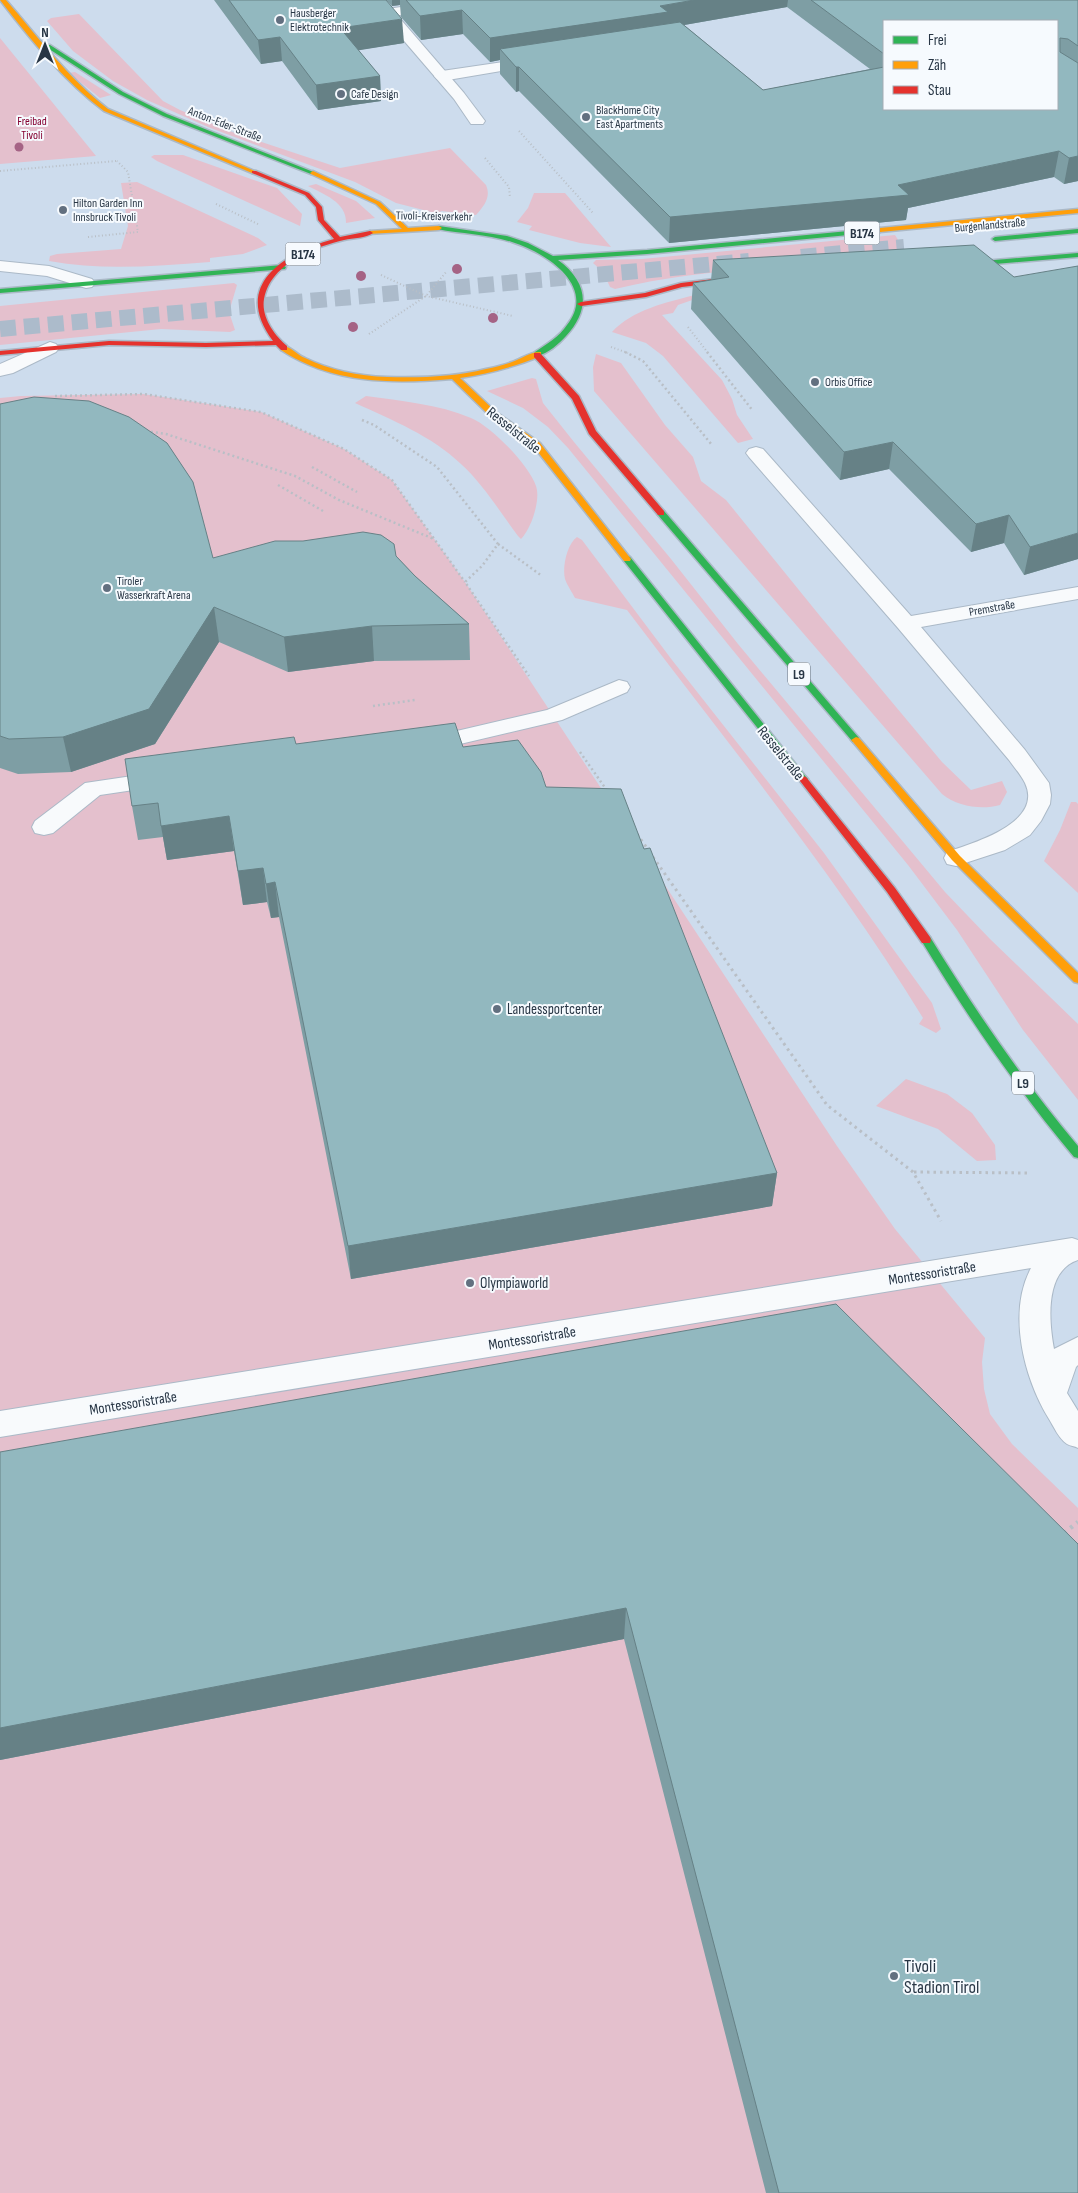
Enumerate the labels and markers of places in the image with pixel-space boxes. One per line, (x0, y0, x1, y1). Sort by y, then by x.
place label: Hausberger Elektrotechnik (290, 6, 349, 35)
marker: Hausberger Elektrotechnik (274, 14, 286, 26)
place label: Cafe Design (351, 87, 398, 102)
marker: Cafe Design (335, 88, 347, 100)
place label: BlackHome City East Apartments (596, 103, 663, 132)
marker: BlackHome City East Apartments (580, 111, 592, 123)
place label: Hilton Garden Inn Innsbruck Tivoli (73, 196, 143, 225)
marker: Hilton Garden Inn Innsbruck Tivoli (57, 204, 69, 216)
place label: Orbis Office (825, 375, 873, 390)
marker: Orbis Office (809, 376, 821, 388)
place label: Tiroler Wasserkraft Arena (117, 574, 191, 603)
marker: Tiroler Wasserkraft Arena (101, 582, 113, 594)
place label: Landessportcenter (507, 1000, 603, 1019)
marker: Landessportcenter (491, 1003, 503, 1015)
place label: Olympiaworld (480, 1274, 548, 1293)
marker: Olympiaworld (464, 1277, 476, 1289)
place label: Tivoli Stadion Tirol (904, 1956, 979, 1998)
marker: Tivoli Stadion Tirol (888, 1970, 900, 1982)

